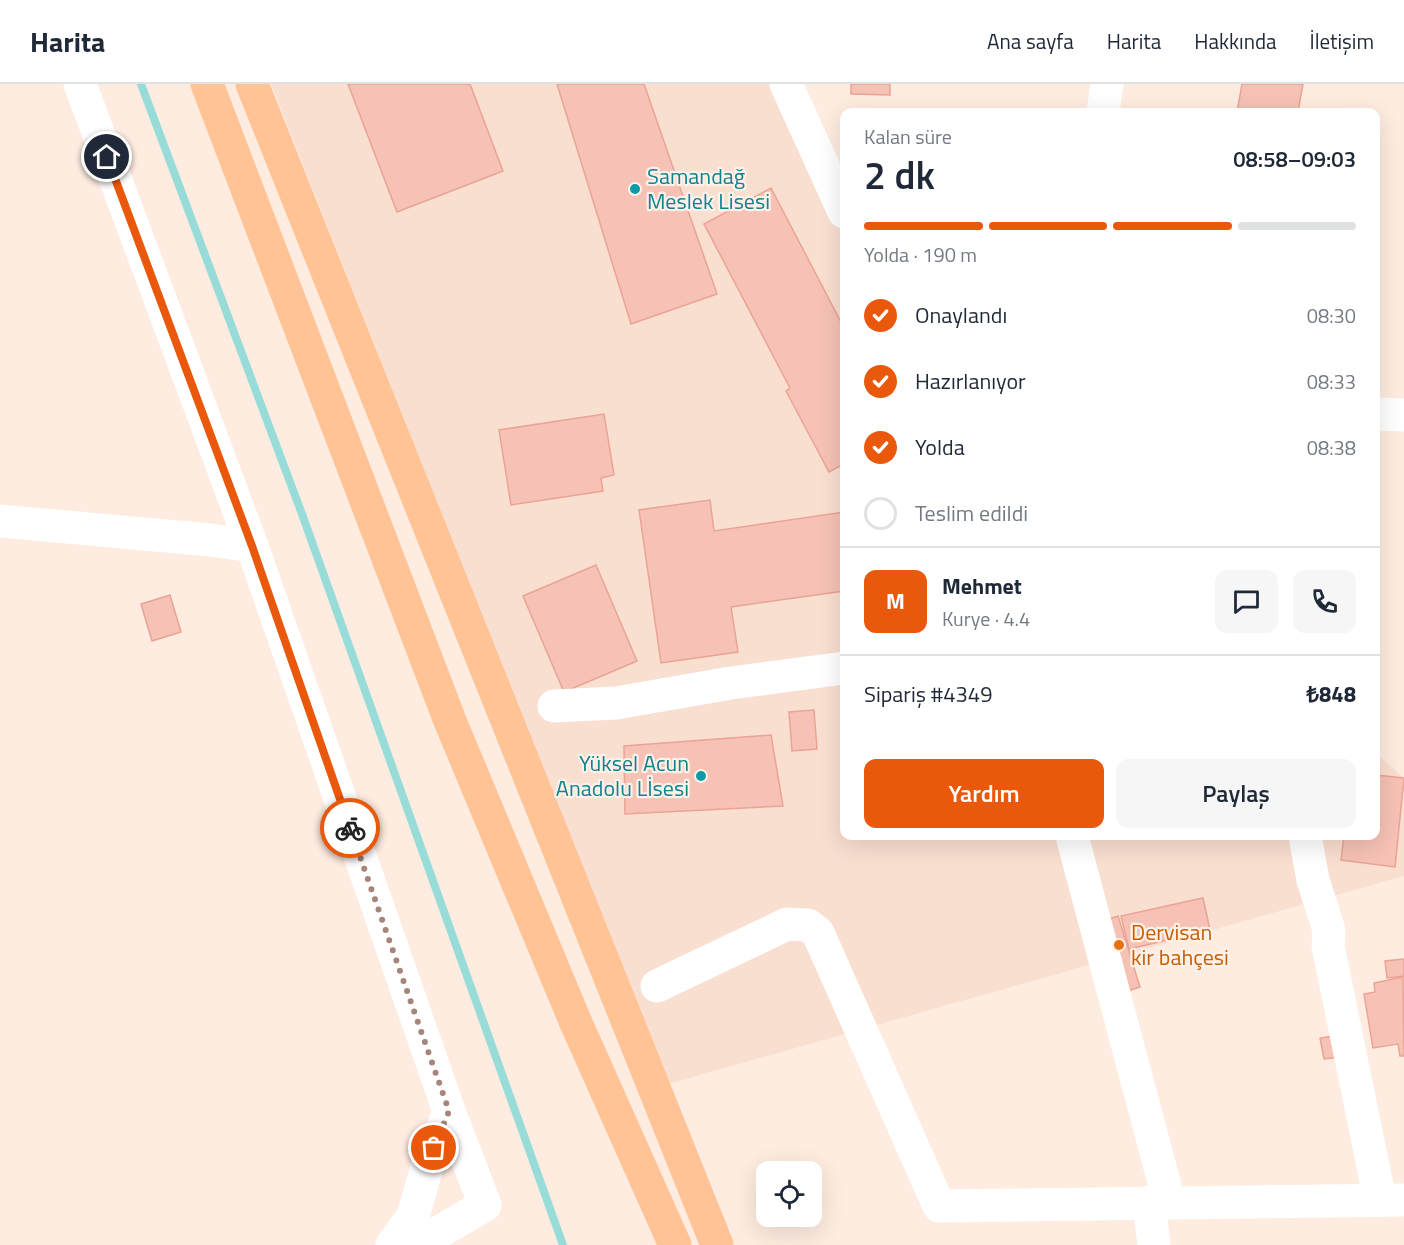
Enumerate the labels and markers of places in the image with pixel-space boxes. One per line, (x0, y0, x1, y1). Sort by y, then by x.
pin (81, 131, 132, 182)
place label: Samandağ Meslek Lisesi (647, 159, 770, 218)
marker: Samandağ Meslek Lisesi (628, 182, 642, 196)
place label: Yüksel Acun Anadolu Lİsesi (556, 746, 689, 805)
marker: Yüksel Acun Anadolu Lİsesi (694, 769, 708, 783)
place label: Dervisan kir bahçesi (1131, 915, 1229, 974)
marker: Dervisan kir bahçesi (1112, 938, 1126, 952)
pin (408, 1122, 459, 1173)

